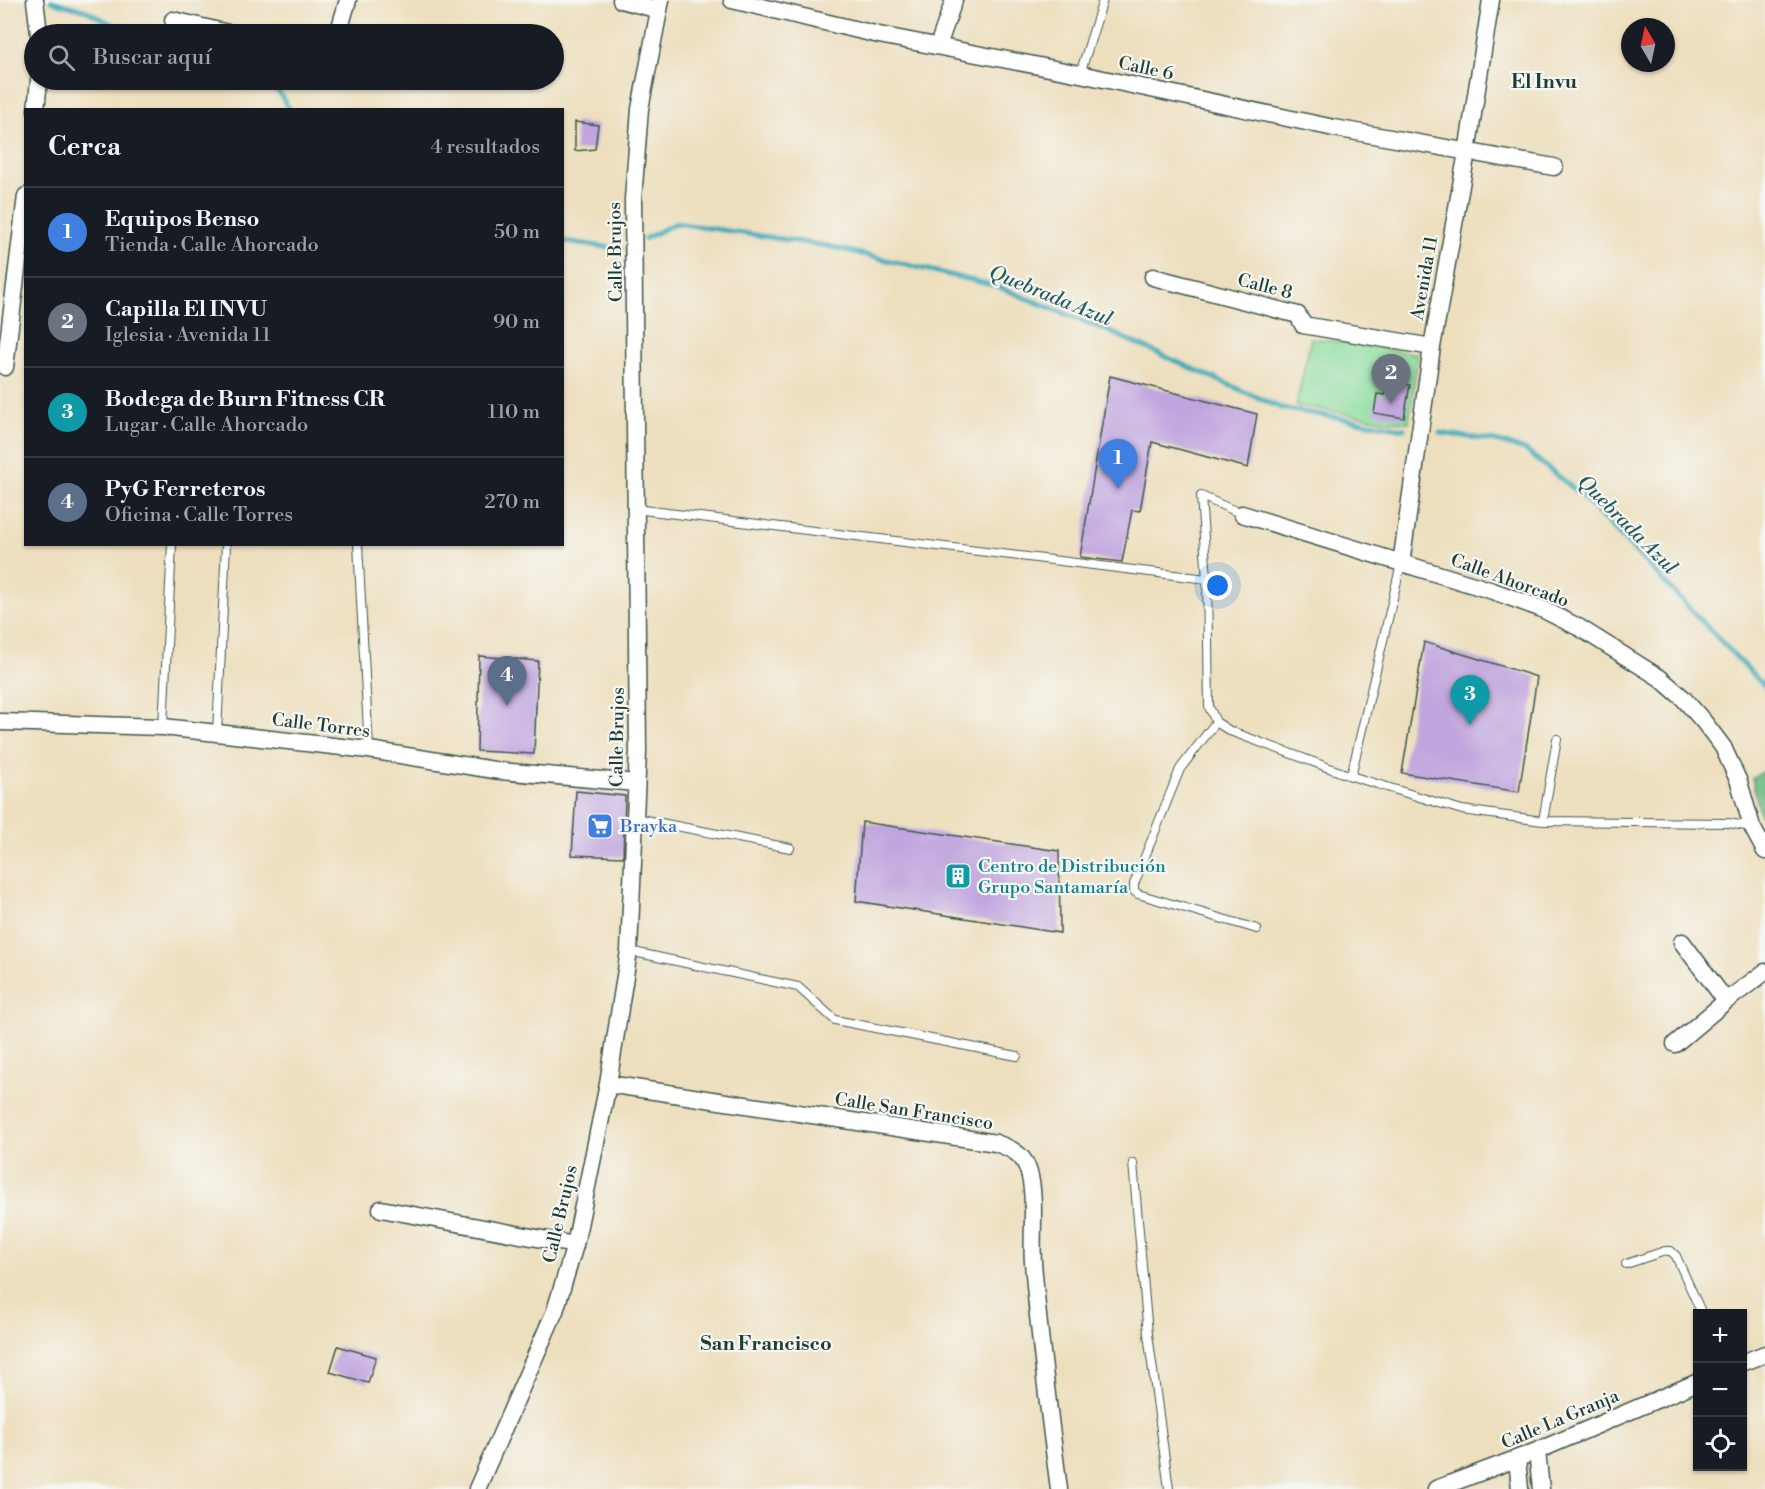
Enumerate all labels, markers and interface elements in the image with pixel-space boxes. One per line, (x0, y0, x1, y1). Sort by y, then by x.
north arrow (1621, 18, 1675, 72)
search box (24, 24, 564, 90)
icon: search (45, 41, 78, 74)
text: Buscar aquí (93, 44, 211, 71)
street label: Calle 6 (1116, 51, 1176, 86)
district label: El Invu (1511, 70, 1578, 95)
text: Cerca (48, 131, 121, 163)
text: 4 resultados (430, 135, 540, 160)
street label: Calle Brujos (603, 202, 628, 302)
text: Equipos Benso (105, 206, 259, 233)
text: 1 (63, 220, 72, 245)
text: 50 m (494, 220, 540, 245)
text: Tienda · Calle Ahorcado (105, 233, 319, 258)
street label: Avenida 11 (1406, 234, 1443, 323)
water label: Quebrada Azul (985, 260, 1116, 333)
street label: Calle 8 (1235, 269, 1295, 304)
text: Capilla El INVU (105, 296, 267, 323)
text: 2 (61, 310, 74, 335)
text: 90 m (493, 310, 540, 335)
text: Iglesia · Avenida 11 (105, 323, 271, 348)
pin: 2 (1372, 354, 1410, 404)
text: Bodega de Burn Fitness CR (105, 386, 385, 413)
text: 3 (61, 400, 74, 425)
text: 110 m (488, 400, 540, 425)
text: Lugar · Calle Ahorcado (105, 413, 308, 438)
pin: 1 (1098, 440, 1138, 489)
water label: Quebrada Azul (1572, 470, 1682, 581)
text: PyG Ferreteros (105, 476, 266, 503)
text: 4 (61, 490, 74, 515)
text: 270 m (484, 490, 540, 515)
text: Oficina · Calle Torres (105, 503, 293, 528)
street label: Calle Ahorcado (1448, 548, 1572, 613)
your location (1203, 571, 1232, 600)
pin: 4 (488, 656, 526, 706)
pin: 3 (1450, 676, 1490, 725)
street label: Calle Brujos (605, 687, 630, 787)
street label: Calle Torres (270, 708, 371, 743)
supermarket icon: Brayka (585, 811, 615, 841)
place label: Brayka (619, 815, 678, 838)
place label: Centro de Distribución Grupo Santamaría (978, 855, 1166, 899)
building icon: Centro de Distribución Grupo Santamaría (943, 861, 973, 891)
street label: Calle San Francisco (833, 1088, 995, 1135)
street label: Calle Brujos (538, 1163, 583, 1265)
map controls (1693, 1309, 1747, 1471)
button: + (1693, 1309, 1747, 1363)
district label: San Francisco (700, 1332, 832, 1357)
button: − (1693, 1363, 1747, 1417)
street label: Calle La Granja (1498, 1384, 1623, 1455)
button: locate (1693, 1417, 1747, 1471)

